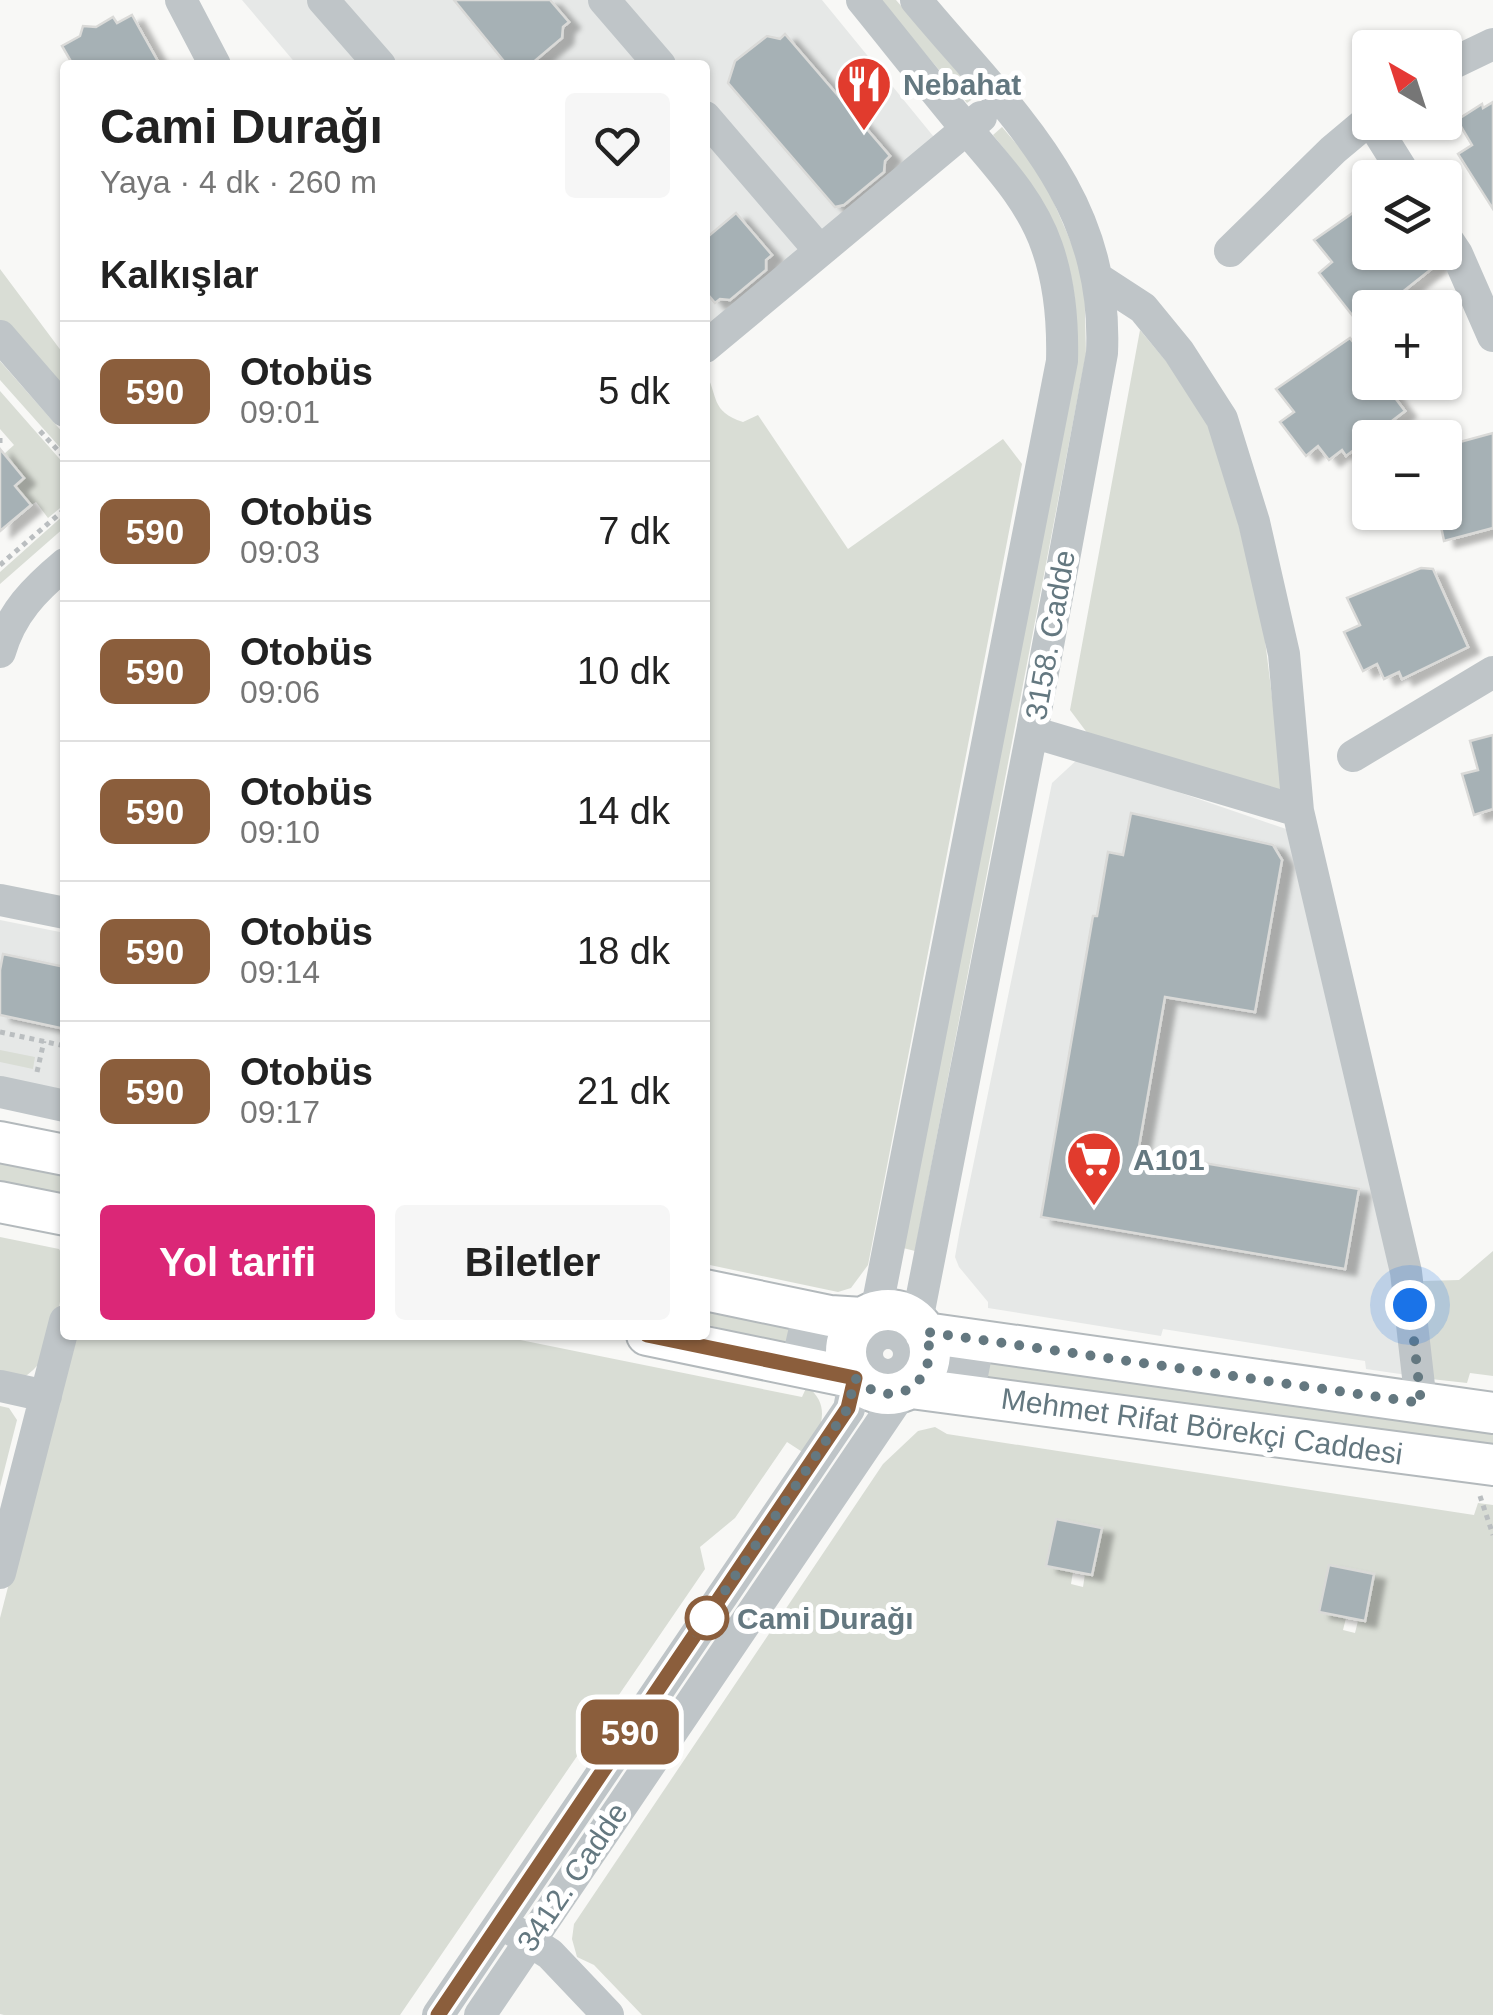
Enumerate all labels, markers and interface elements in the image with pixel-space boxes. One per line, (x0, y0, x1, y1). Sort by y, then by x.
north arrow (1352, 30, 1462, 140)
map controls (1352, 30, 1462, 530)
restaurant icon: Nebahat (834, 54, 894, 133)
place label: Nebahat (903, 68, 1021, 101)
button: heart (565, 93, 670, 198)
text: Cami Durağı (100, 100, 383, 153)
button: layers (1352, 160, 1462, 270)
text: Yaya · 4 dk · 260 m (100, 164, 377, 200)
text: Kalkışlar (100, 254, 258, 296)
button: + (1352, 290, 1462, 400)
text: Otobüs (240, 351, 373, 393)
text: 5 dk (598, 370, 670, 412)
text: 590 (126, 372, 184, 411)
text: 09:01 (240, 394, 320, 430)
button: − (1352, 420, 1462, 530)
text: Otobüs (240, 491, 373, 533)
text: 7 dk (598, 510, 670, 552)
text: 590 (126, 512, 184, 551)
text: 09:03 (240, 534, 320, 570)
street label: 3158. Cadde (1019, 548, 1081, 722)
text: Otobüs (240, 631, 373, 673)
text: 10 dk (577, 650, 670, 692)
text: 590 (126, 652, 184, 691)
text: 09:06 (240, 674, 320, 710)
text: Otobüs (240, 771, 373, 813)
text: 14 dk (577, 790, 670, 832)
text: 590 (126, 792, 184, 831)
text: 09:10 (240, 814, 320, 850)
text: Otobüs (240, 911, 373, 953)
text: 18 dk (577, 930, 670, 972)
text: 590 (126, 932, 184, 971)
text: 09:14 (240, 954, 320, 990)
text: Otobüs (240, 1051, 373, 1093)
text: 21 dk (577, 1070, 670, 1112)
text: 590 (126, 1072, 184, 1111)
text: 09:17 (240, 1094, 320, 1130)
supermarket icon: A101 (1064, 1129, 1124, 1208)
place label: A101 (1133, 1143, 1205, 1176)
button: Yol tarifi (100, 1205, 375, 1320)
button: Biletler (395, 1205, 670, 1320)
your location (1385, 1280, 1435, 1330)
street label: Mehmet Rifat Börekçi Caddesi (999, 1381, 1405, 1471)
marker: Cami Durağı (686, 1597, 728, 1639)
place label: Cami Durağı (737, 1602, 914, 1635)
line badge: 590 (572, 1700, 688, 1764)
text: 590 (601, 1713, 659, 1752)
street label: 3412. Cadde (510, 1797, 634, 1957)

